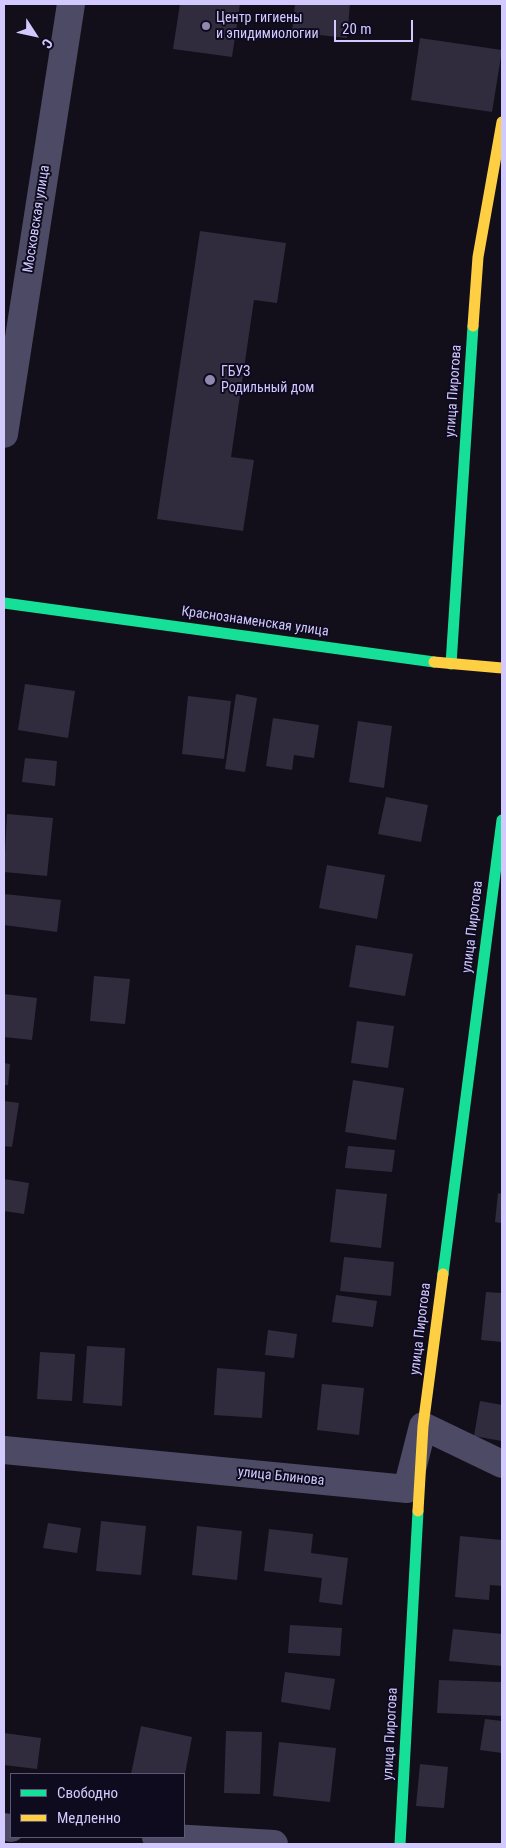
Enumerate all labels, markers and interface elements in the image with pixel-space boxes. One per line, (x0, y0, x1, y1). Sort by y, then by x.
north arrow (10, 10, 60, 60)
place label: Центр гигиены и эпидимиологии (216, 10, 319, 42)
scale bar (336, 10, 415, 42)
marker: Центр гигиены и эпидимиологии (200, 20, 212, 32)
text: 20 m (342, 20, 372, 38)
text: С (38, 36, 56, 51)
street label: Московская улица (20, 164, 54, 274)
street label: улица Пирогова (442, 344, 466, 438)
place label: ГБУЗ Родильный дом (221, 364, 314, 397)
marker: ГБУЗ Родильный дом (203, 373, 217, 387)
street label: Краснознаменская улица (180, 603, 330, 641)
street label: улица Пирогова (459, 880, 487, 974)
street label: улица Пирогова (407, 1282, 435, 1376)
street label: улица Блинова (237, 1464, 325, 1490)
street label: улица Пирогова (380, 1687, 402, 1781)
legend (10, 1773, 185, 1838)
text: Свободно (57, 1784, 118, 1802)
text: Медленно (57, 1809, 121, 1827)

